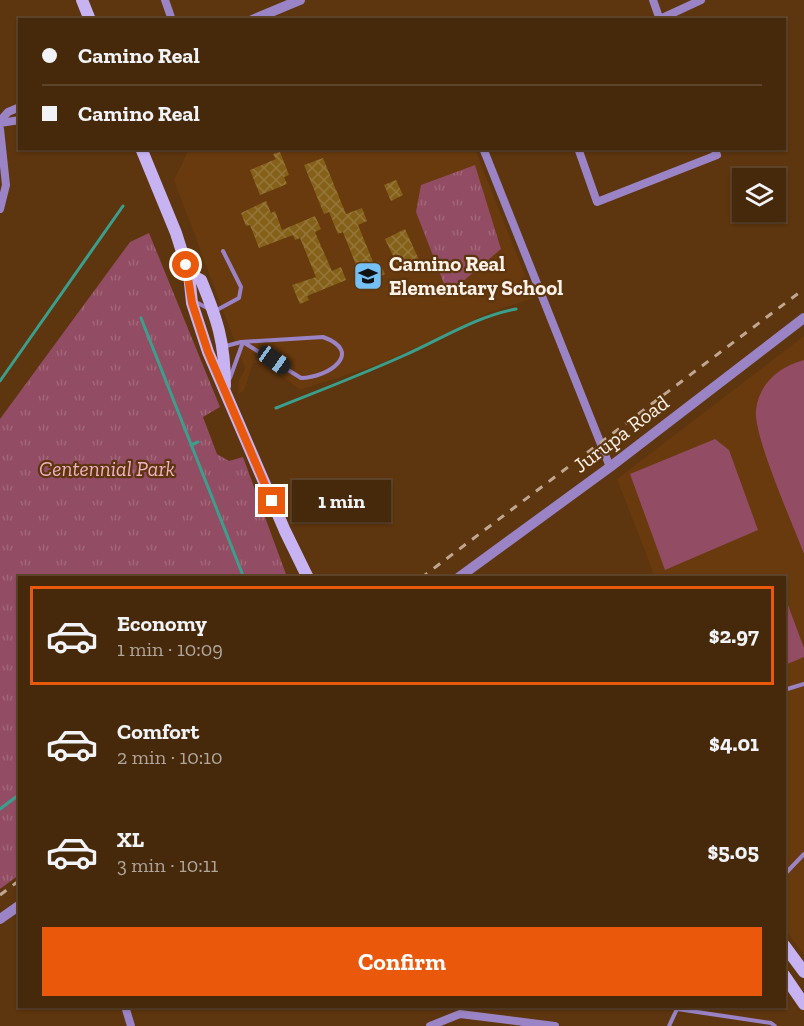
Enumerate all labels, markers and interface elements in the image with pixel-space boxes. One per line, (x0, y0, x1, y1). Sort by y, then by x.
text: Camino Real (78, 42, 200, 69)
text: Camino Real (78, 100, 200, 127)
map controls (732, 168, 786, 222)
button: layers (732, 168, 786, 222)
route start (172, 251, 199, 278)
place label: Camino Real Elementary School (389, 251, 563, 300)
school or university icon: Camino Real Elementary School (352, 260, 384, 292)
car (254, 342, 294, 378)
street label: Jurupa Road (568, 389, 674, 478)
park label: Centennial Park (39, 456, 175, 481)
callout: 1 min (293, 480, 392, 522)
route end (258, 487, 285, 514)
text: 1 min (318, 489, 365, 513)
icon: car (45, 609, 99, 663)
text: Economy (117, 610, 207, 637)
text: $2.97 (709, 622, 759, 649)
text: 1 min · 10:09 (117, 637, 223, 661)
icon: car (45, 717, 99, 771)
text: Comfort (117, 718, 199, 745)
text: $4.01 (709, 730, 759, 757)
text: 2 min · 10:10 (117, 745, 223, 769)
icon: car (45, 825, 99, 879)
text: XL (117, 826, 144, 853)
text: $5.05 (708, 838, 759, 865)
text: 3 min · 10:11 (117, 853, 218, 877)
button: Confirm (42, 927, 762, 996)

